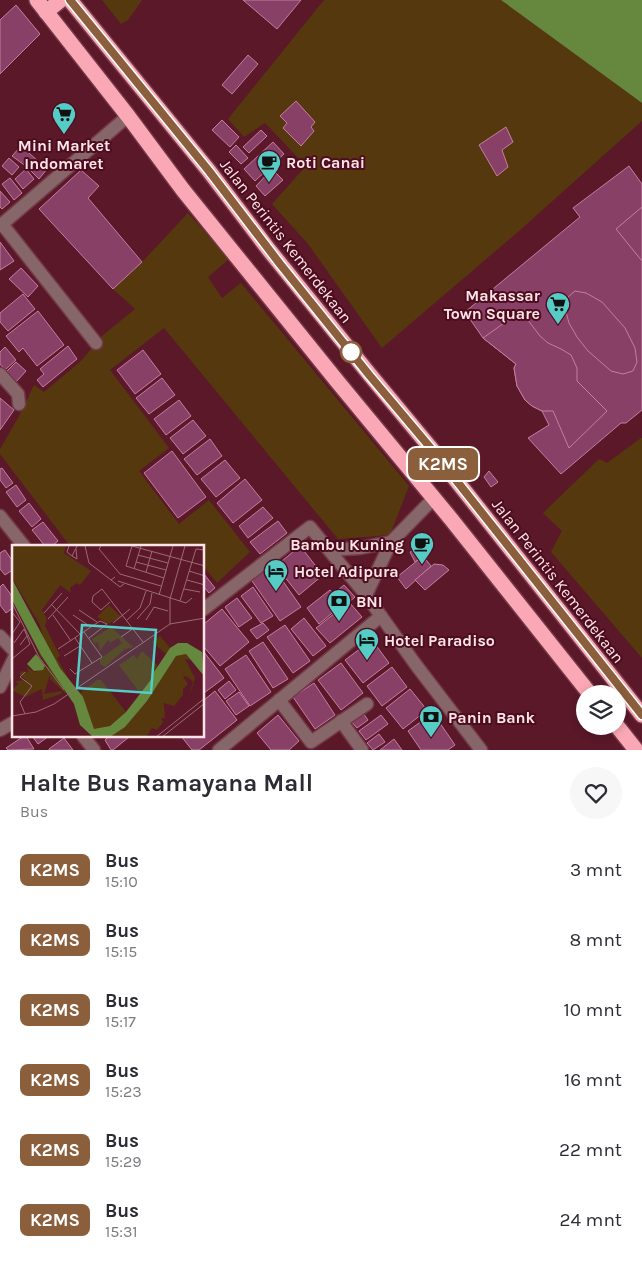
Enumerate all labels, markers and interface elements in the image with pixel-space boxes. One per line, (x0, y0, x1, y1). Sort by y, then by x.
supermarket icon: Mini Market Indomaret (51, 101, 77, 135)
place label: Mini Market Indomaret (18, 136, 110, 173)
cafe icon: Roti Canai (256, 149, 282, 183)
place label: Roti Canai (286, 153, 365, 172)
street label: Jalan Perintis Kemerdekaan (216, 155, 356, 327)
place label: Makassar Town Square (444, 286, 541, 323)
supermarket icon: Makassar Town Square (545, 291, 571, 325)
unlabelled marker (340, 341, 362, 363)
line badge: K2MS (408, 448, 478, 480)
text: K2MS (418, 453, 468, 475)
street label: Jalan Perintis Kemerdekaan (488, 495, 628, 667)
cafe icon: Bambu Kuning (409, 531, 435, 565)
place label: Bambu Kuning (290, 535, 404, 554)
inset map (12, 545, 205, 738)
hotel icon: Hotel Adipura (263, 558, 289, 592)
place label: Hotel Adipura (294, 562, 399, 581)
bank icon: BNI (326, 588, 352, 622)
place label: BNI (356, 592, 383, 611)
hotel icon: Hotel Paradiso (354, 627, 380, 661)
place label: Hotel Paradiso (384, 631, 495, 650)
map controls (576, 685, 626, 735)
button: layers (576, 685, 626, 735)
bank icon: Panin Bank (418, 704, 444, 738)
place label: Panin Bank (448, 708, 536, 727)
button: heart (570, 767, 622, 819)
text: Halte Bus Ramayana Mall (20, 769, 313, 797)
text: Bus (20, 802, 48, 821)
text: Bus (105, 850, 139, 872)
text: K2MS (30, 859, 80, 881)
text: 3 mnt (570, 859, 622, 881)
text: 15:10 (105, 872, 138, 891)
text: Bus (105, 920, 139, 942)
text: K2MS (30, 929, 80, 951)
text: 8 mnt (569, 929, 622, 951)
text: 15:15 (105, 942, 137, 961)
text: Bus (105, 990, 139, 1012)
text: K2MS (30, 999, 80, 1021)
text: 10 mnt (564, 999, 622, 1021)
text: 15:17 (105, 1012, 136, 1031)
text: Bus (105, 1060, 139, 1082)
text: K2MS (30, 1069, 80, 1091)
text: 16 mnt (564, 1069, 622, 1091)
text: 15:23 (105, 1082, 142, 1101)
text: Bus (105, 1130, 139, 1152)
text: K2MS (30, 1139, 80, 1161)
text: 22 mnt (559, 1139, 622, 1161)
text: 15:29 (105, 1152, 141, 1171)
text: Bus (105, 1200, 139, 1222)
text: K2MS (30, 1209, 80, 1231)
text: 24 mnt (559, 1209, 622, 1231)
text: 15:31 (105, 1222, 138, 1241)

